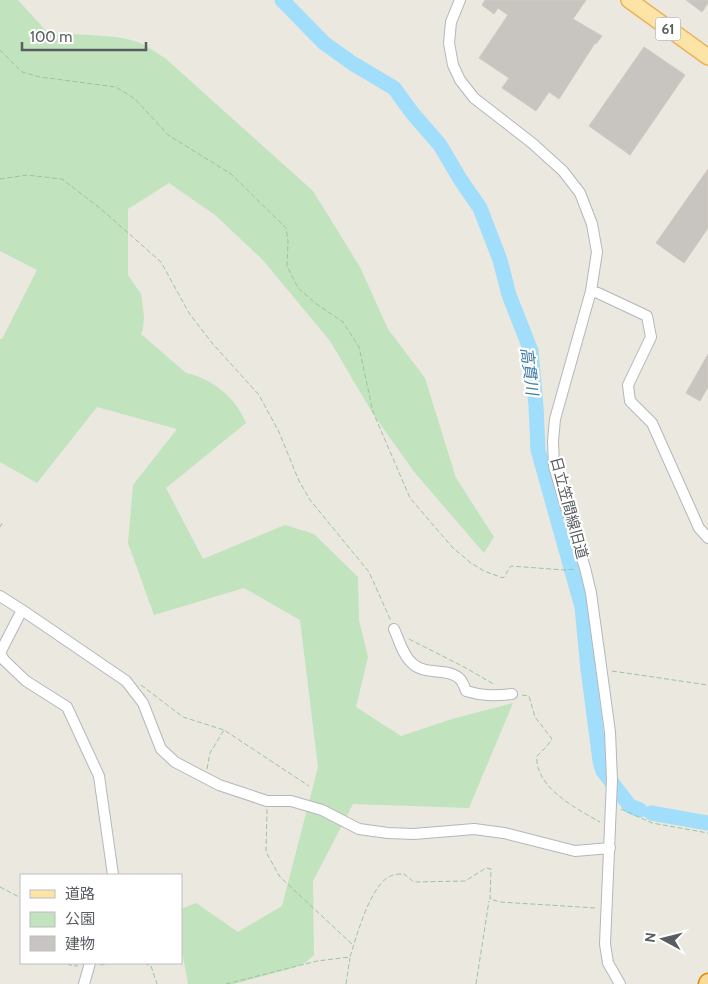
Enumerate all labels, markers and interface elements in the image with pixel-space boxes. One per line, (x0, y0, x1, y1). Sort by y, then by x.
road number: 61 (656, 18, 680, 40)
scale bar (22, 20, 146, 52)
text: 100 m (30, 28, 72, 46)
water label: 高貫川 (517, 346, 542, 398)
street label: 日立笠間線旧道 (547, 455, 591, 561)
legend (20, 874, 182, 964)
text: 道路 (65, 885, 95, 903)
text: 公園 (65, 910, 95, 928)
north arrow (638, 914, 688, 964)
text: N (641, 931, 660, 943)
text: 建物 (65, 935, 95, 953)

